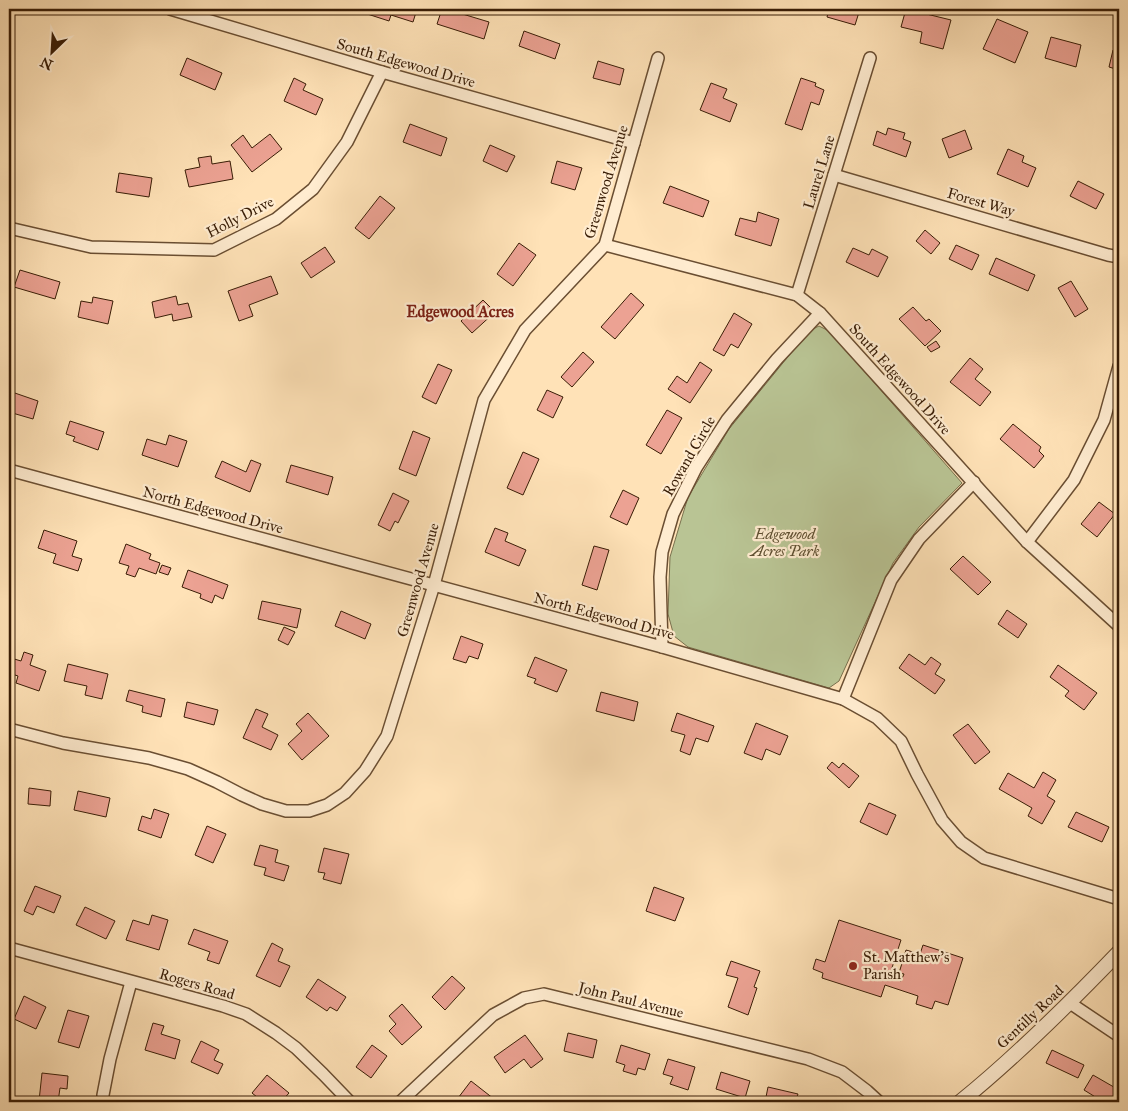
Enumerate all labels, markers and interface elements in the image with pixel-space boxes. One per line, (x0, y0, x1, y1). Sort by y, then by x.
north arrow (28, 28, 78, 78)
street label: South Edgewood Drive (335, 35, 477, 91)
text: N (38, 53, 56, 74)
street label: Greenwood Avenue (580, 123, 632, 241)
street label: Laurel Lane (799, 133, 839, 211)
street label: Forest Way (945, 184, 1018, 221)
street label: Holly Drive (203, 192, 277, 242)
district label: Edgewood Acres (406, 302, 514, 322)
street label: South Edgewood Drive (845, 320, 955, 438)
street label: Rowand Circle (659, 413, 719, 499)
street label: North Edgewood Drive (141, 483, 285, 537)
street label: Greenwood Avenue (393, 521, 443, 639)
park label: Edgewood Acres Park (749, 525, 820, 560)
street label: North Edgewood Drive (532, 589, 676, 643)
place label: St. Matthew's Parish (863, 948, 949, 983)
marker: St. Matthew's Parish (847, 960, 859, 972)
street label: Rogers Road (157, 965, 237, 1003)
street label: John Paul Avenue (574, 978, 686, 1023)
street label: Gentilly Road (993, 981, 1067, 1052)

